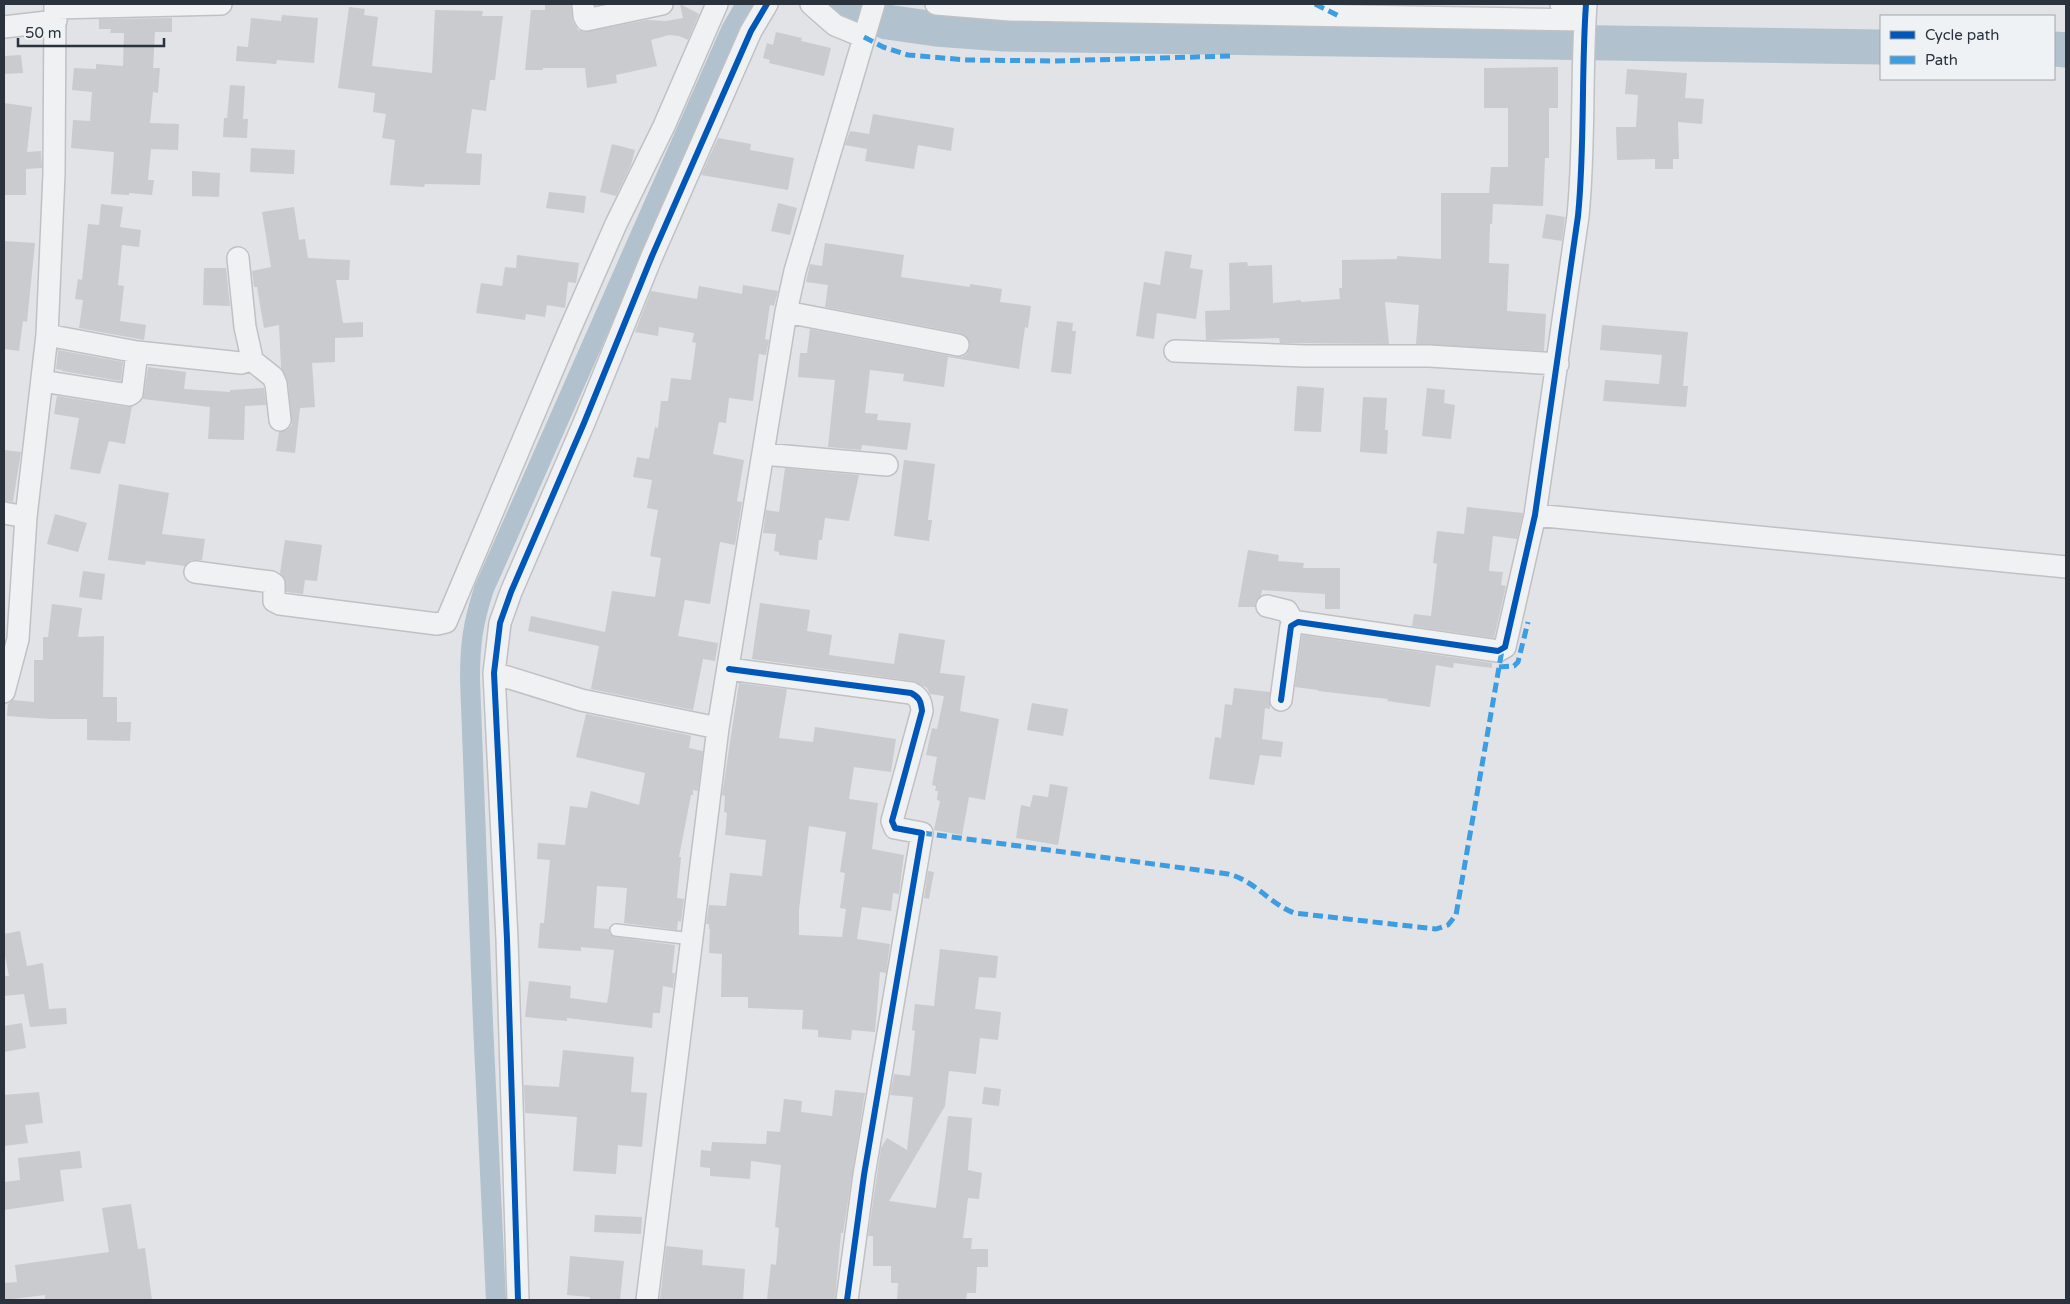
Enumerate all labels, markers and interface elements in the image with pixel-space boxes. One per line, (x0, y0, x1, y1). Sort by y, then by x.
scale bar (18, 15, 164, 47)
legend (1880, 15, 2055, 80)
text: 50 m (25, 24, 62, 42)
text: Cycle path (1925, 26, 1999, 44)
text: Path (1925, 51, 1958, 69)

